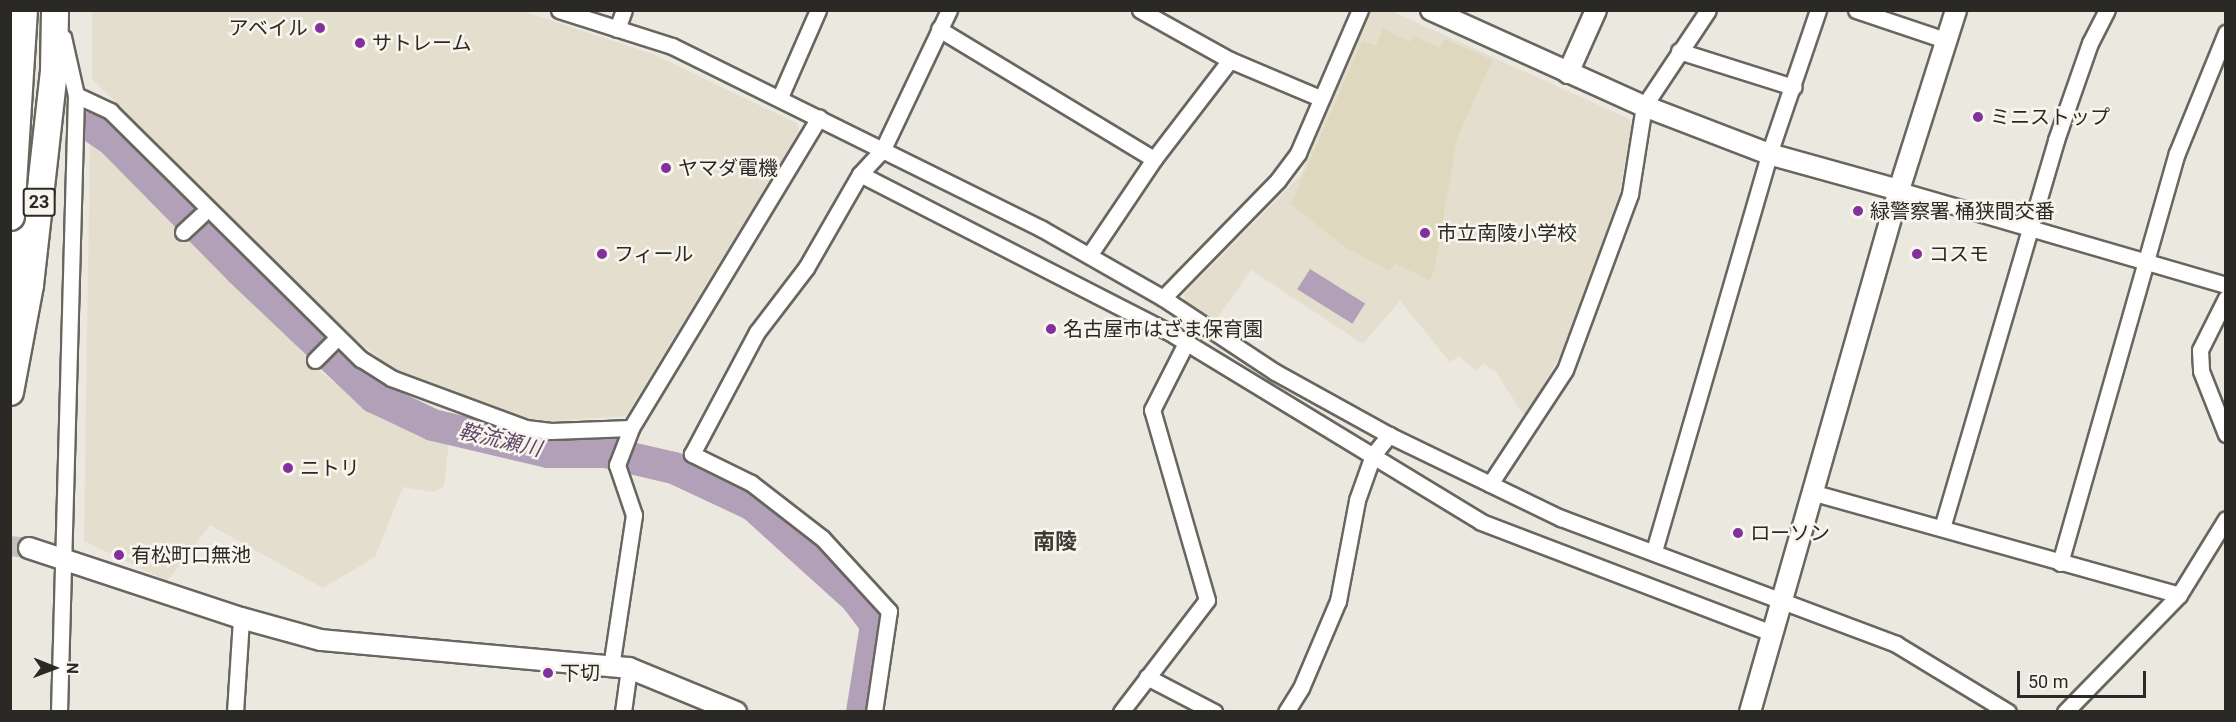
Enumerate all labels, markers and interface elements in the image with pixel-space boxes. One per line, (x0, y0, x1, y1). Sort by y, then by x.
place label: アベイル (228, 16, 308, 40)
marker: アベイル (313, 21, 327, 35)
place label: サトレーム (372, 31, 472, 55)
marker: サトレーム (353, 36, 367, 50)
place label: ミニストップ (1990, 105, 2110, 129)
marker: ミニストップ (1971, 110, 1985, 124)
place label: ヤマダ電機 (678, 156, 778, 180)
marker: ヤマダ電機 (659, 161, 673, 175)
road number: 23 (22, 187, 56, 217)
place label: 緑警察署 桶狭間交番 (1870, 199, 2055, 223)
marker: 緑警察署 桶狭間交番 (1851, 204, 1865, 218)
place label: 市立南陵小学校 (1437, 221, 1577, 245)
marker: 市立南陵小学校 (1418, 226, 1432, 240)
place label: フィール (614, 242, 694, 266)
place label: コスモ (1929, 242, 1989, 266)
marker: フィール (595, 247, 609, 261)
marker: コスモ (1910, 247, 1924, 261)
place label: 名古屋市はざま保育園 (1063, 317, 1263, 341)
marker: 名古屋市はざま保育園 (1044, 322, 1058, 336)
water label: 鞍流瀬川 (456, 418, 544, 462)
place label: ニトリ (300, 456, 360, 480)
marker: ニトリ (281, 461, 295, 475)
place label: ローソン (1750, 521, 1830, 545)
marker: ローソン (1731, 526, 1745, 540)
district label: 南陵 (1033, 529, 1077, 555)
place label: 有松町口無池 (131, 543, 251, 567)
marker: 有松町口無池 (112, 548, 126, 562)
north arrow (24, 638, 84, 698)
scale bar (2020, 659, 2149, 697)
place label: 下切 (560, 661, 600, 685)
text: N (63, 663, 82, 674)
marker: 下切 (541, 666, 555, 680)
text: 50 m (2028, 671, 2068, 692)

